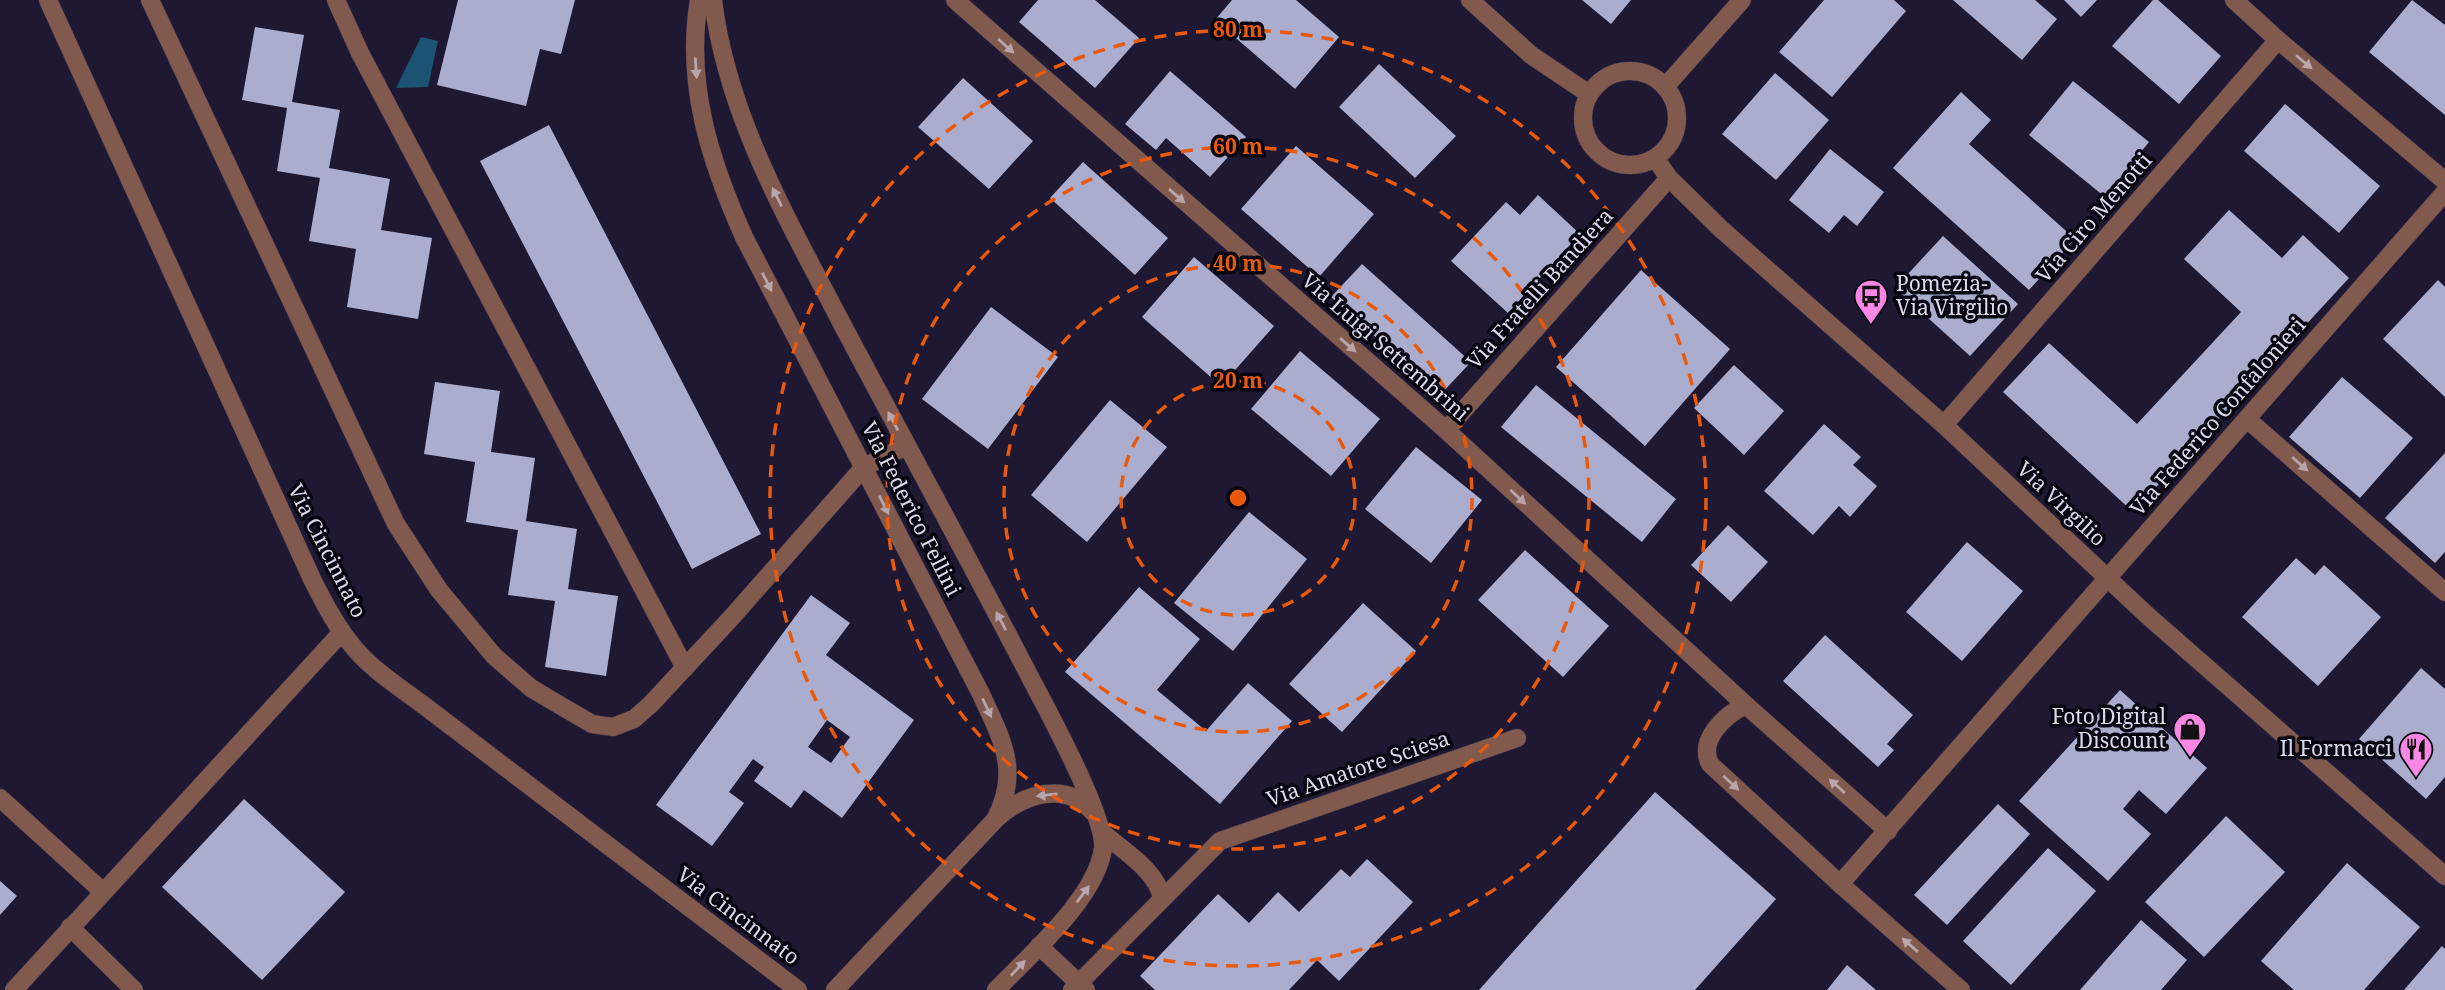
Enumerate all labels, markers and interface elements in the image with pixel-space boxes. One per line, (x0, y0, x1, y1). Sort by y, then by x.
text: 80 m (1213, 15, 1263, 43)
one-way arrow (997, 38, 1015, 54)
one-way arrow (2295, 54, 2312, 69)
one-way arrow (690, 57, 701, 79)
text: 60 m (1213, 132, 1263, 160)
street label: Via Ciro Menotti (2029, 146, 2158, 288)
one-way arrow (771, 187, 782, 207)
one-way arrow (1168, 188, 1186, 204)
street label: Via Fratelli Bandiera (1460, 202, 1619, 375)
text: 40 m (1213, 249, 1263, 277)
street label: Via Luigi Settembrini (1296, 266, 1475, 427)
place label: Pomezia- Via Virgilio (1896, 269, 2008, 321)
one-way arrow (762, 272, 773, 292)
bus stop icon: Pomezia- Via Virgilio (1852, 277, 1890, 326)
street label: Via Federico Confalonieri (2123, 311, 2311, 522)
one-way arrow (1340, 337, 1357, 352)
text: 20 m (1213, 366, 1263, 394)
one-way arrow (888, 410, 900, 430)
street label: Via Federico Fellini (856, 416, 968, 601)
street label: Via Virgilio (2011, 455, 2112, 552)
one-way arrow (2292, 455, 2309, 471)
street label: Via Cincinnato (282, 479, 374, 622)
centre of rings (1226, 486, 1250, 510)
one-way arrow (1509, 488, 1526, 504)
one-way arrow (878, 495, 889, 515)
one-way arrow (995, 611, 1006, 631)
one-way arrow (981, 698, 993, 718)
place label: Foto Digital Discount (2052, 702, 2166, 754)
shop icon: Foto Digital Discount (2171, 710, 2209, 759)
street label: Via Amatore Sciesa (1262, 724, 1453, 813)
restaurant icon: Il Formacci (2397, 730, 2435, 779)
place label: Il Formacci (2280, 734, 2392, 762)
one-way arrow (1722, 775, 1739, 791)
one-way arrow (1828, 778, 1846, 794)
one-way arrow (1036, 790, 1058, 801)
street label: Via Cincinnato (672, 860, 806, 971)
one-way arrow (1076, 885, 1090, 903)
one-way arrow (1901, 938, 1918, 953)
one-way arrow (1009, 960, 1025, 977)

